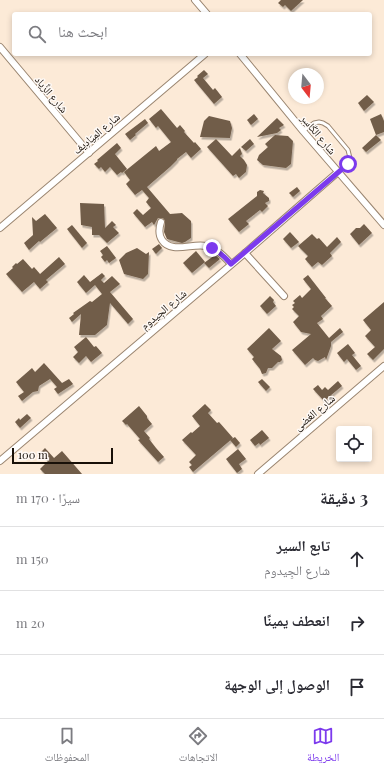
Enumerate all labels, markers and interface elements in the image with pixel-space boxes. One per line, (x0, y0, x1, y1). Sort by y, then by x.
search box (12, 12, 372, 56)
text: ابحث هنا (58, 21, 107, 41)
icon: search (26, 23, 48, 45)
north arrow (288, 68, 324, 104)
street label: شارع الزِّياد (32, 72, 72, 116)
street label: شارع المِيَادِيف (69, 109, 123, 157)
street label: شارع الكَاسِر (297, 110, 340, 157)
route start (339, 155, 357, 173)
route end (203, 239, 221, 257)
street label: شارع الجِيدوم (137, 285, 190, 333)
street label: شارع الغضى (290, 390, 338, 434)
map controls (336, 426, 372, 462)
button: locate (336, 426, 372, 462)
scale bar (12, 446, 113, 465)
text: 100 m (18, 447, 48, 462)
text: 3 دقيقة (320, 486, 368, 508)
text: سيرًا · 170 m (16, 489, 80, 506)
text: تابع السير (276, 535, 330, 555)
icon: ahead (346, 548, 368, 570)
text: 150 m (16, 550, 49, 567)
text: شارع الجِيدوم (264, 561, 330, 578)
text: انعطف يمينًا (263, 610, 330, 630)
icon: right (346, 612, 368, 634)
text: 20 m (16, 614, 45, 631)
text: الوصول إلى الوجهة (224, 674, 330, 694)
icon: arrive (346, 676, 368, 698)
tab: المحفوظات (45, 725, 89, 768)
tab: الاتجاهات (179, 725, 218, 768)
tab: الخريطة (307, 725, 339, 768)

